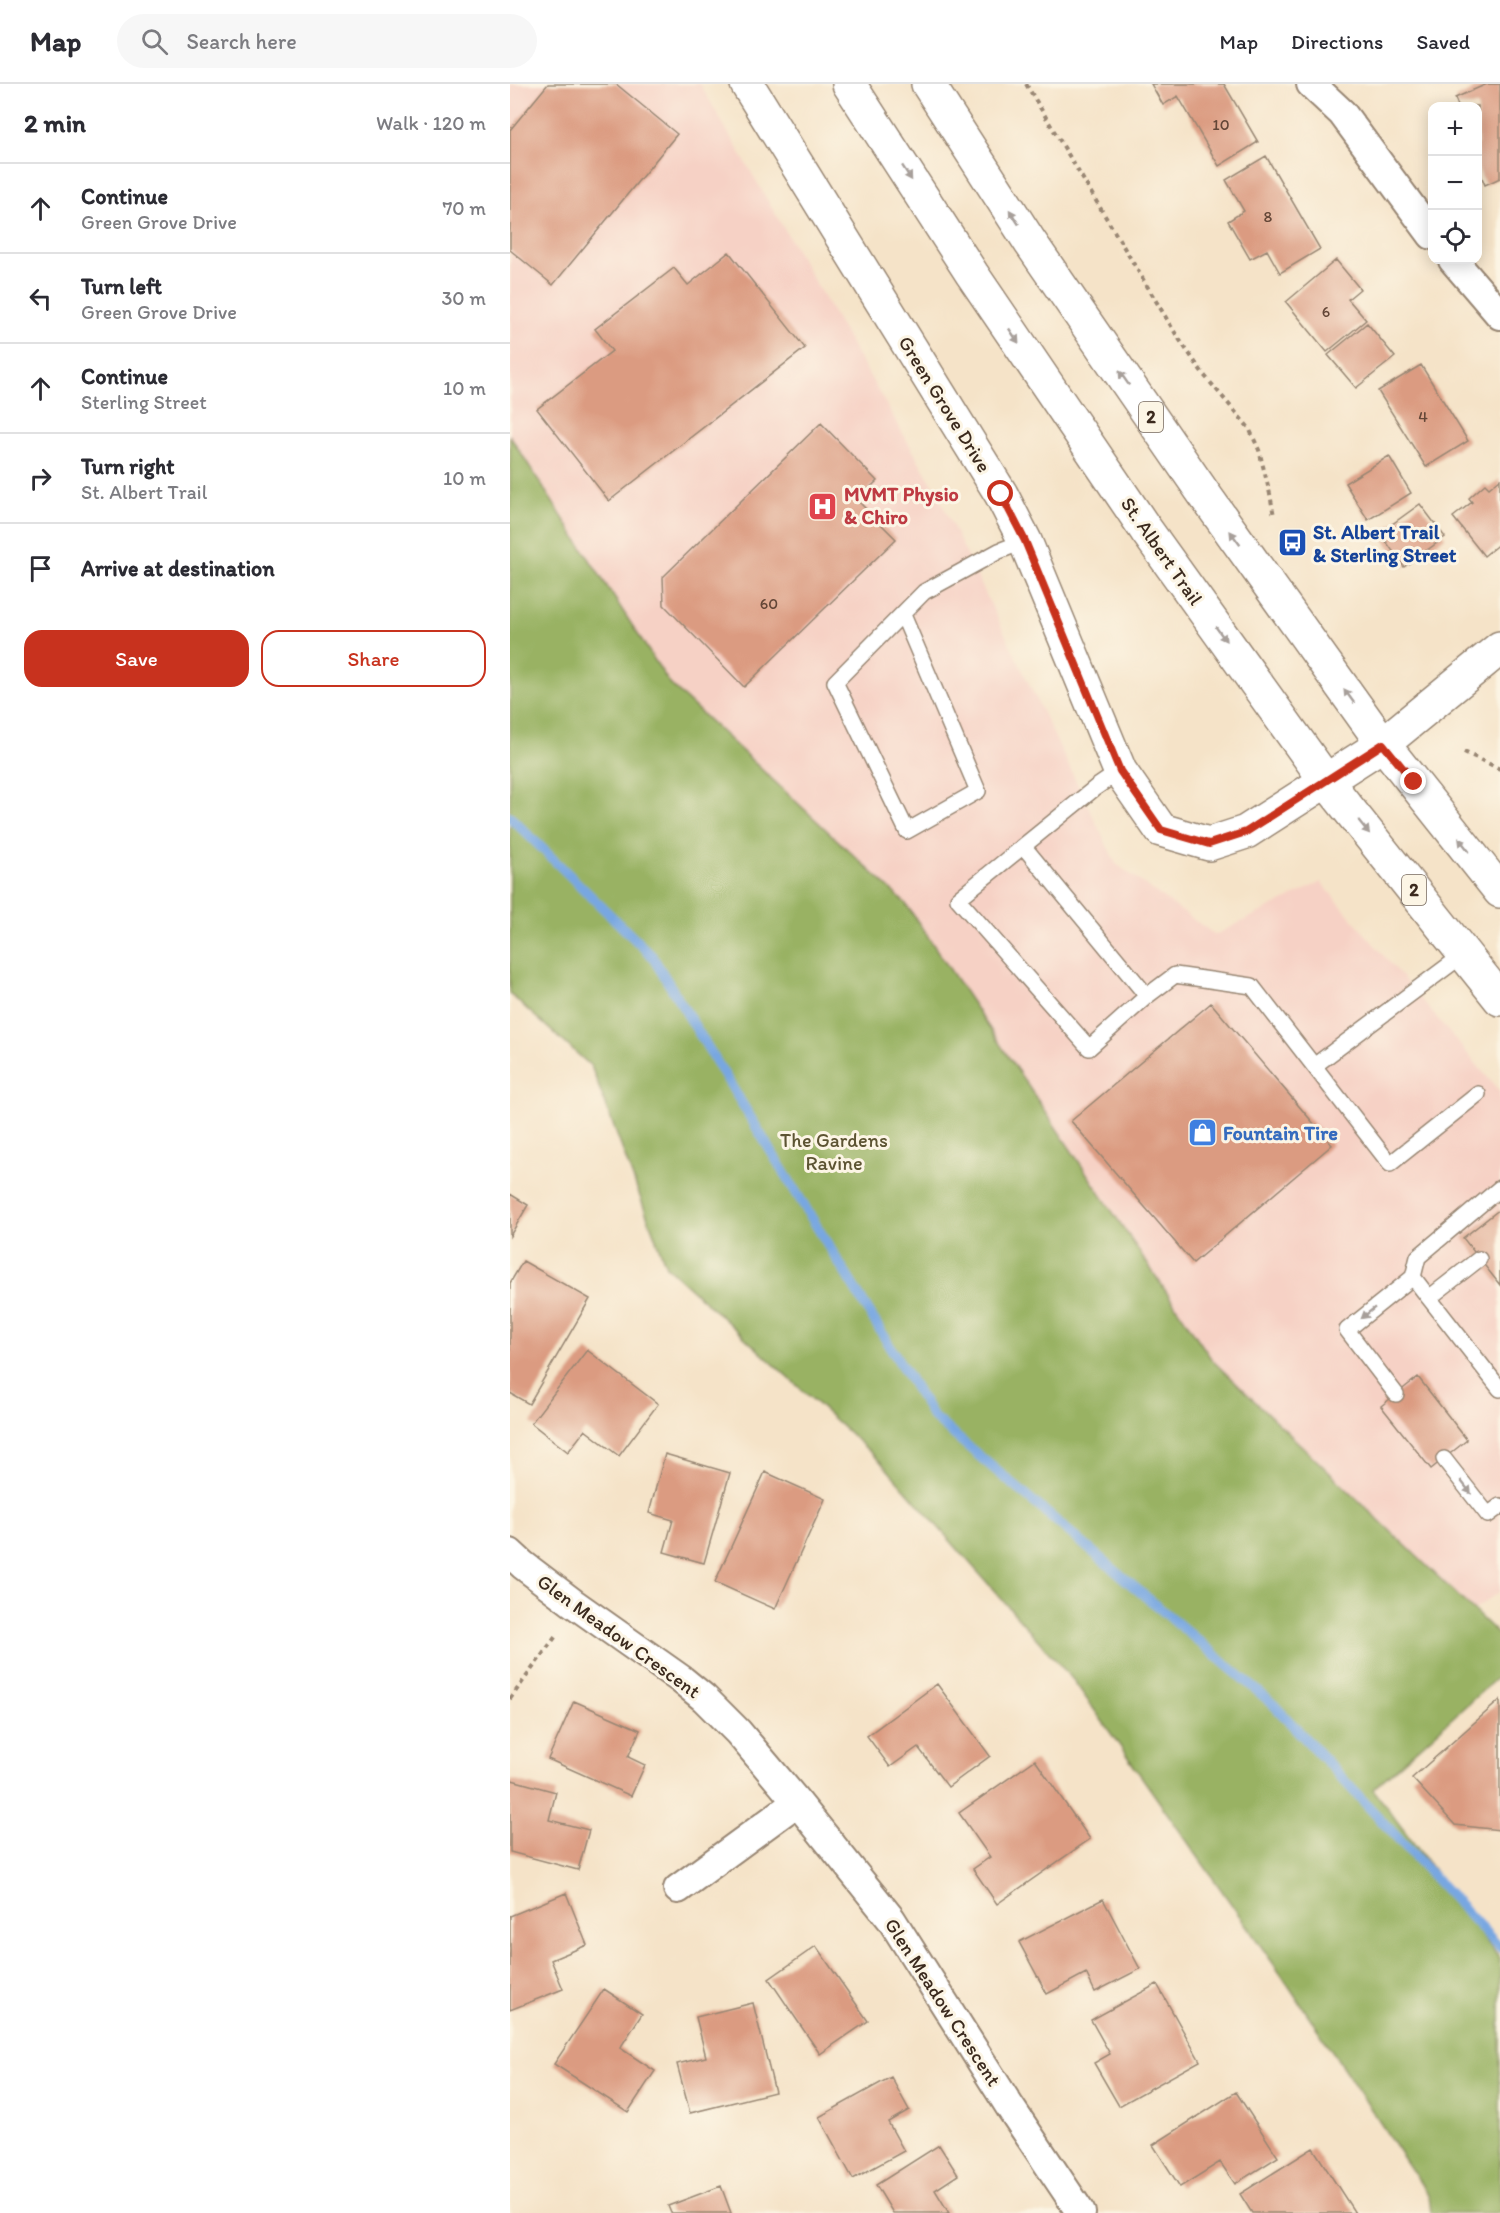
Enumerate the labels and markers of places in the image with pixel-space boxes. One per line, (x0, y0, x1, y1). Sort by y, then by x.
place label: MVMT Physio & Chiro (844, 482, 959, 529)
hospital icon: MVMT Physio & Chiro (807, 490, 839, 522)
place label: St. Albert Trail & Sterling Street (1313, 520, 1457, 568)
bus stop icon: St. Albert Trail & Sterling Street (1276, 527, 1308, 559)
shop icon: Fountain Tire (1186, 1117, 1218, 1149)
place label: Fountain Tire (1223, 1121, 1338, 1145)

